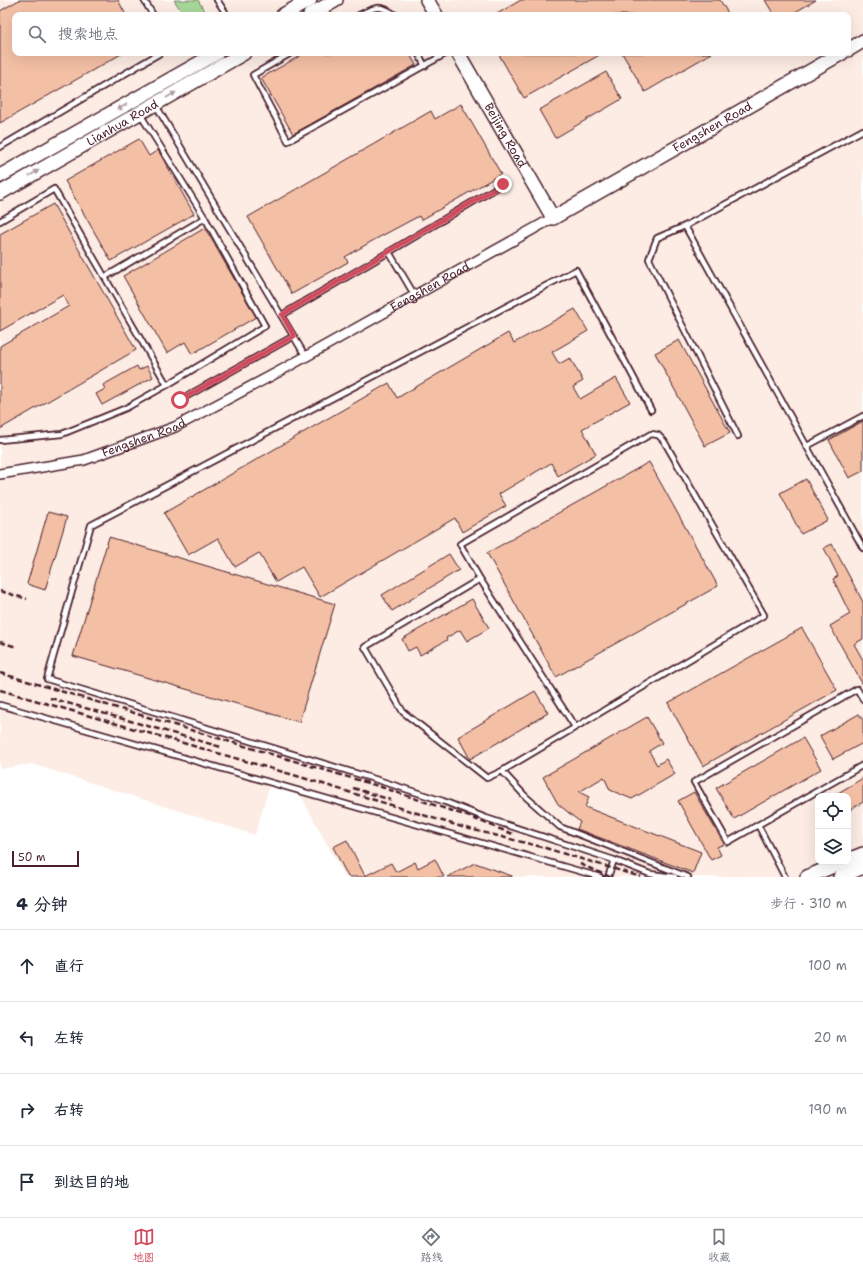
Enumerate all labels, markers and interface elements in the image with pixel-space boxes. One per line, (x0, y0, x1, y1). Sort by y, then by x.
search box (12, 12, 851, 56)
icon: search (26, 23, 48, 45)
text: 搜索地点 (58, 24, 118, 44)
one-way arrow (165, 91, 177, 98)
street label: Lianhua Road (84, 96, 161, 150)
street label: Fengshen Road (670, 98, 755, 156)
street label: Beijing Road (480, 100, 531, 171)
one-way arrow (116, 104, 128, 110)
one-way arrow (28, 170, 40, 177)
route end (494, 175, 512, 193)
street label: Fengshen Road (387, 258, 473, 316)
route start (171, 391, 189, 409)
street label: Fengshen Road (100, 414, 189, 461)
map controls (815, 793, 851, 865)
button: locate (815, 793, 851, 829)
button: layers (815, 829, 851, 865)
scale bar (12, 849, 79, 868)
text: 50 m (18, 850, 46, 865)
text: 4 分钟 (16, 893, 68, 915)
text: 步行 · 310 m (770, 895, 847, 912)
icon: ahead (16, 955, 38, 977)
text: 直行 (54, 956, 84, 976)
text: 100 m (808, 957, 847, 974)
icon: left (16, 1027, 38, 1049)
text: 左转 (54, 1028, 84, 1048)
text: 20 m (814, 1029, 847, 1046)
icon: right (16, 1099, 38, 1121)
text: 右转 (54, 1100, 84, 1120)
text: 190 m (808, 1101, 847, 1118)
icon: arrive (16, 1171, 38, 1193)
text: 到达目的地 (54, 1172, 129, 1192)
tab: 地图 (133, 1226, 155, 1265)
tab: 路线 (420, 1226, 442, 1265)
tab: 收藏 (708, 1226, 730, 1265)

